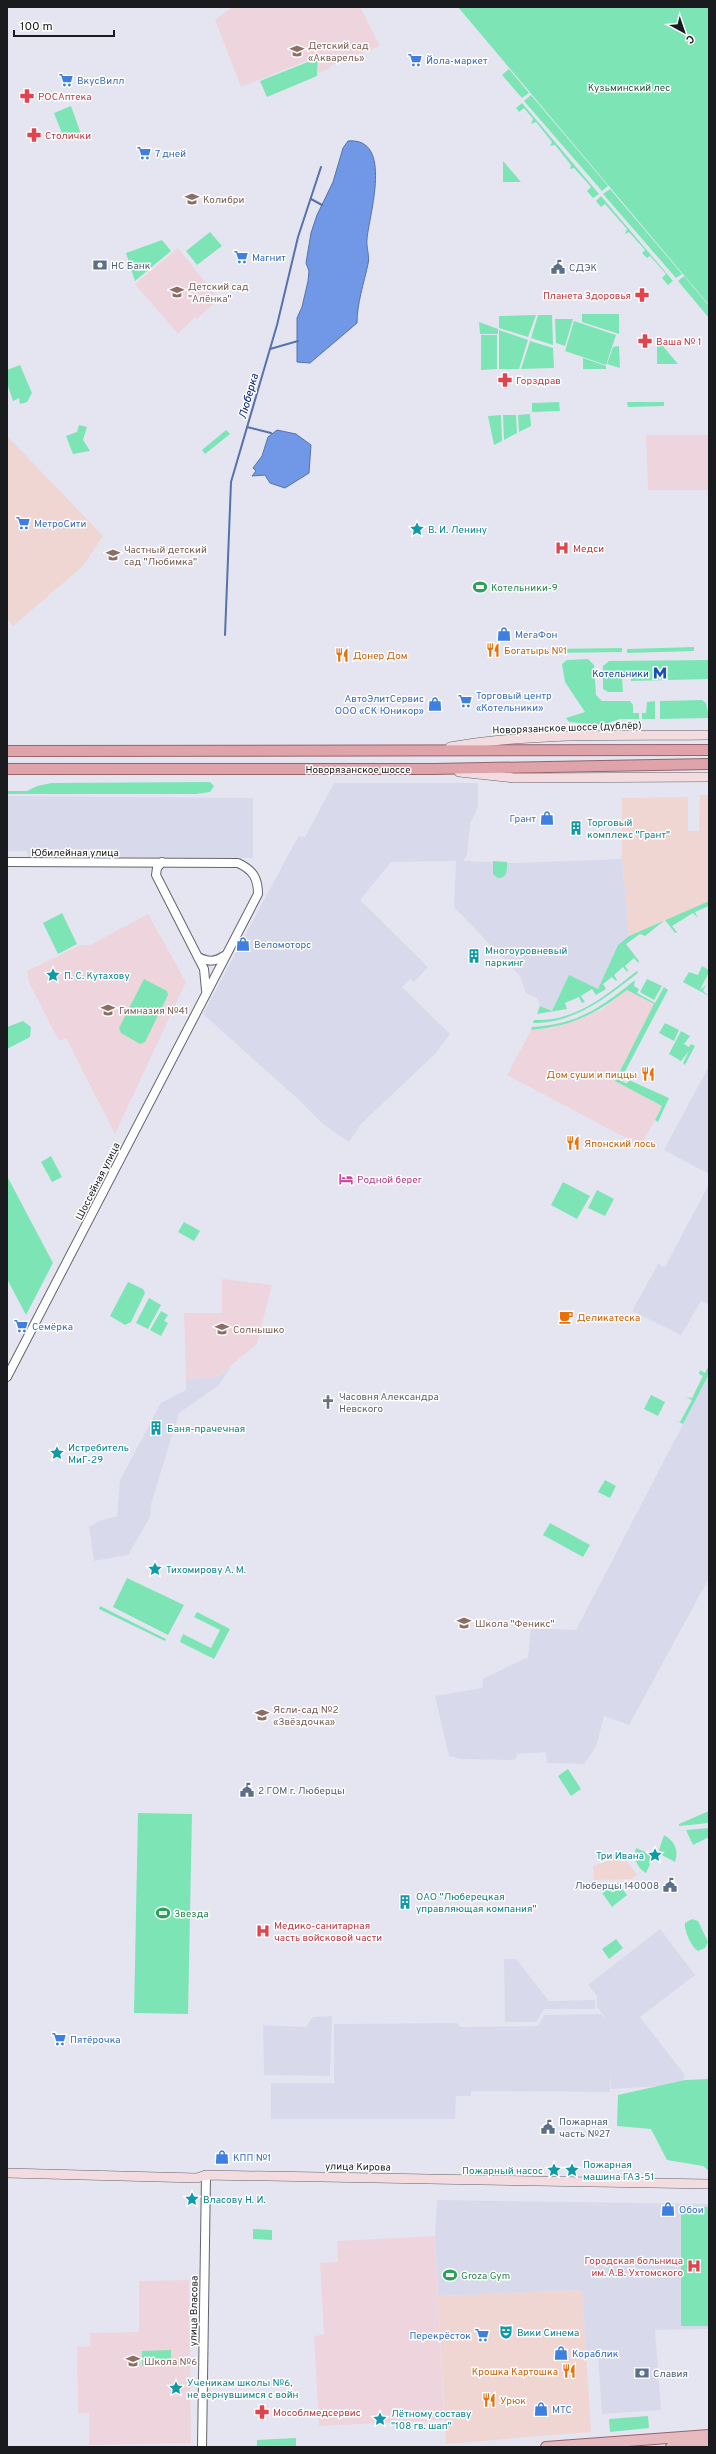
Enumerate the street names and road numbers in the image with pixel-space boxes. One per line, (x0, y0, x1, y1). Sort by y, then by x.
street label: Новорязанское шоссе (дублёр) (492, 719, 642, 738)
street label: Новорязанское шоссе (305, 764, 411, 777)
street label: Юбилейная улица (31, 847, 119, 860)
street label: Шоссейная улица (73, 1141, 124, 1223)
street label: улица Кирова (325, 2160, 391, 2175)
street label: улица Власова (187, 2276, 202, 2347)

